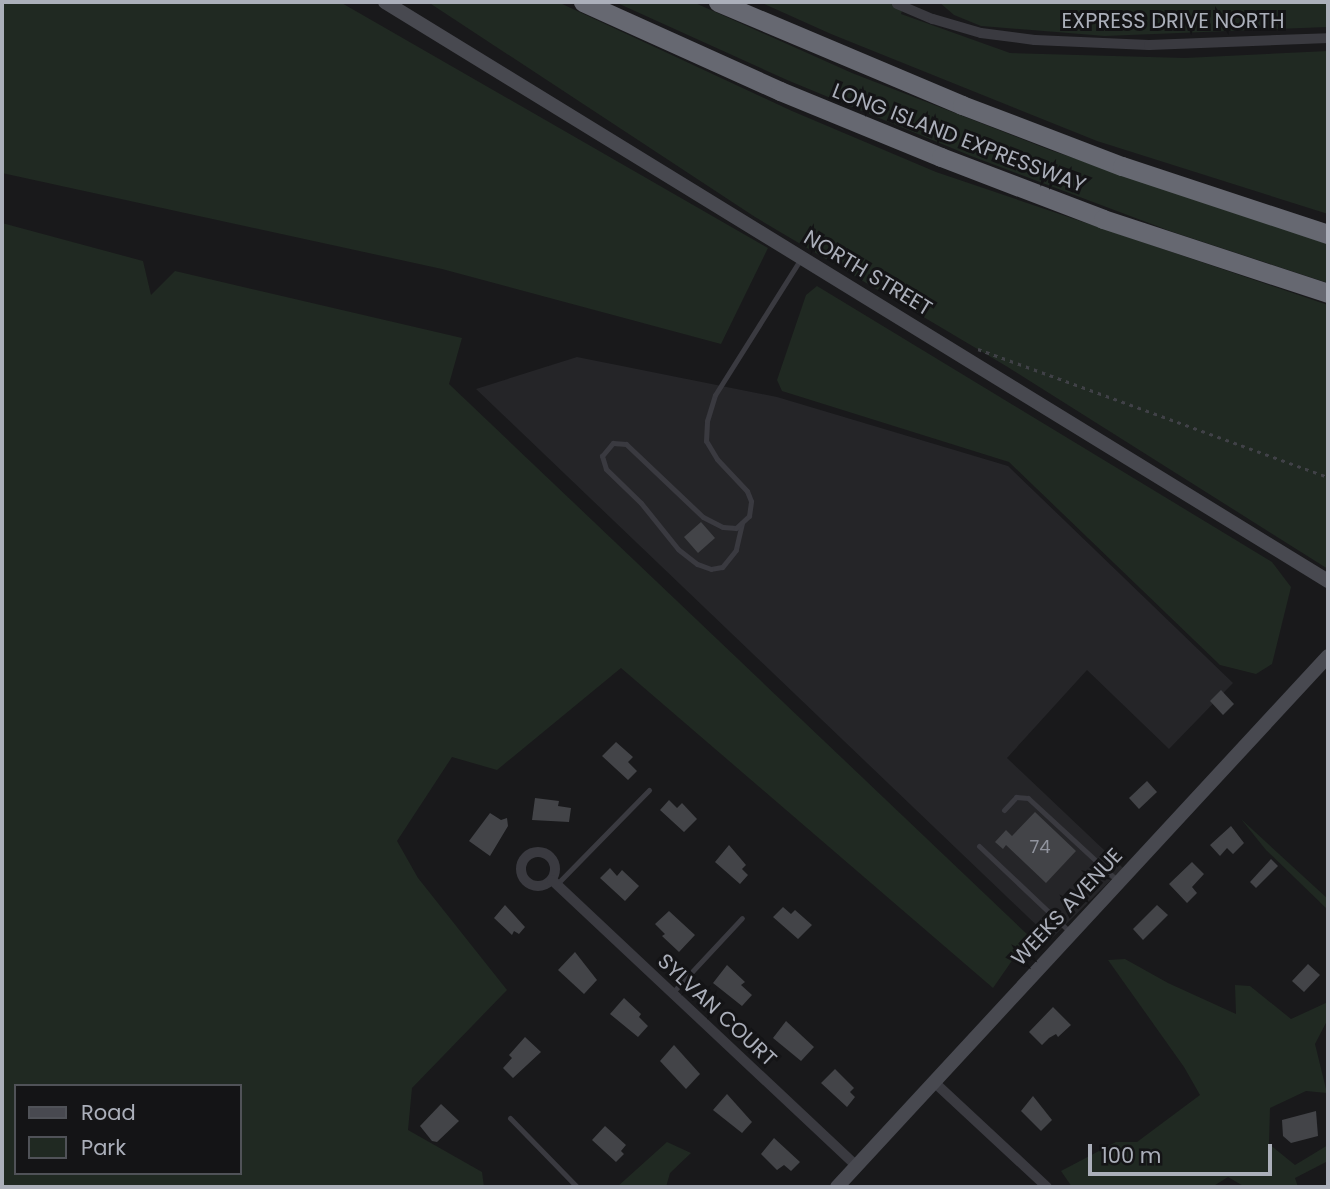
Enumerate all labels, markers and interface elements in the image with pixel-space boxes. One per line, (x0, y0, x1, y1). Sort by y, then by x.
street label: EXPRESS DRIVE NORTH (1061, 8, 1285, 34)
street label: LONG ISLAND EXPRESSWAY (829, 78, 1089, 198)
street label: NORTH STREET (799, 225, 937, 321)
house number: 74 (1029, 836, 1051, 858)
street label: WEEKS AVENUE (1006, 843, 1128, 971)
street label: SYLVAN COURT (652, 948, 782, 1072)
legend (14, 1084, 242, 1175)
text: Road (81, 1098, 136, 1127)
scale bar (1092, 1130, 1276, 1174)
text: Park (81, 1133, 126, 1162)
text: 100 m (1101, 1141, 1161, 1170)

